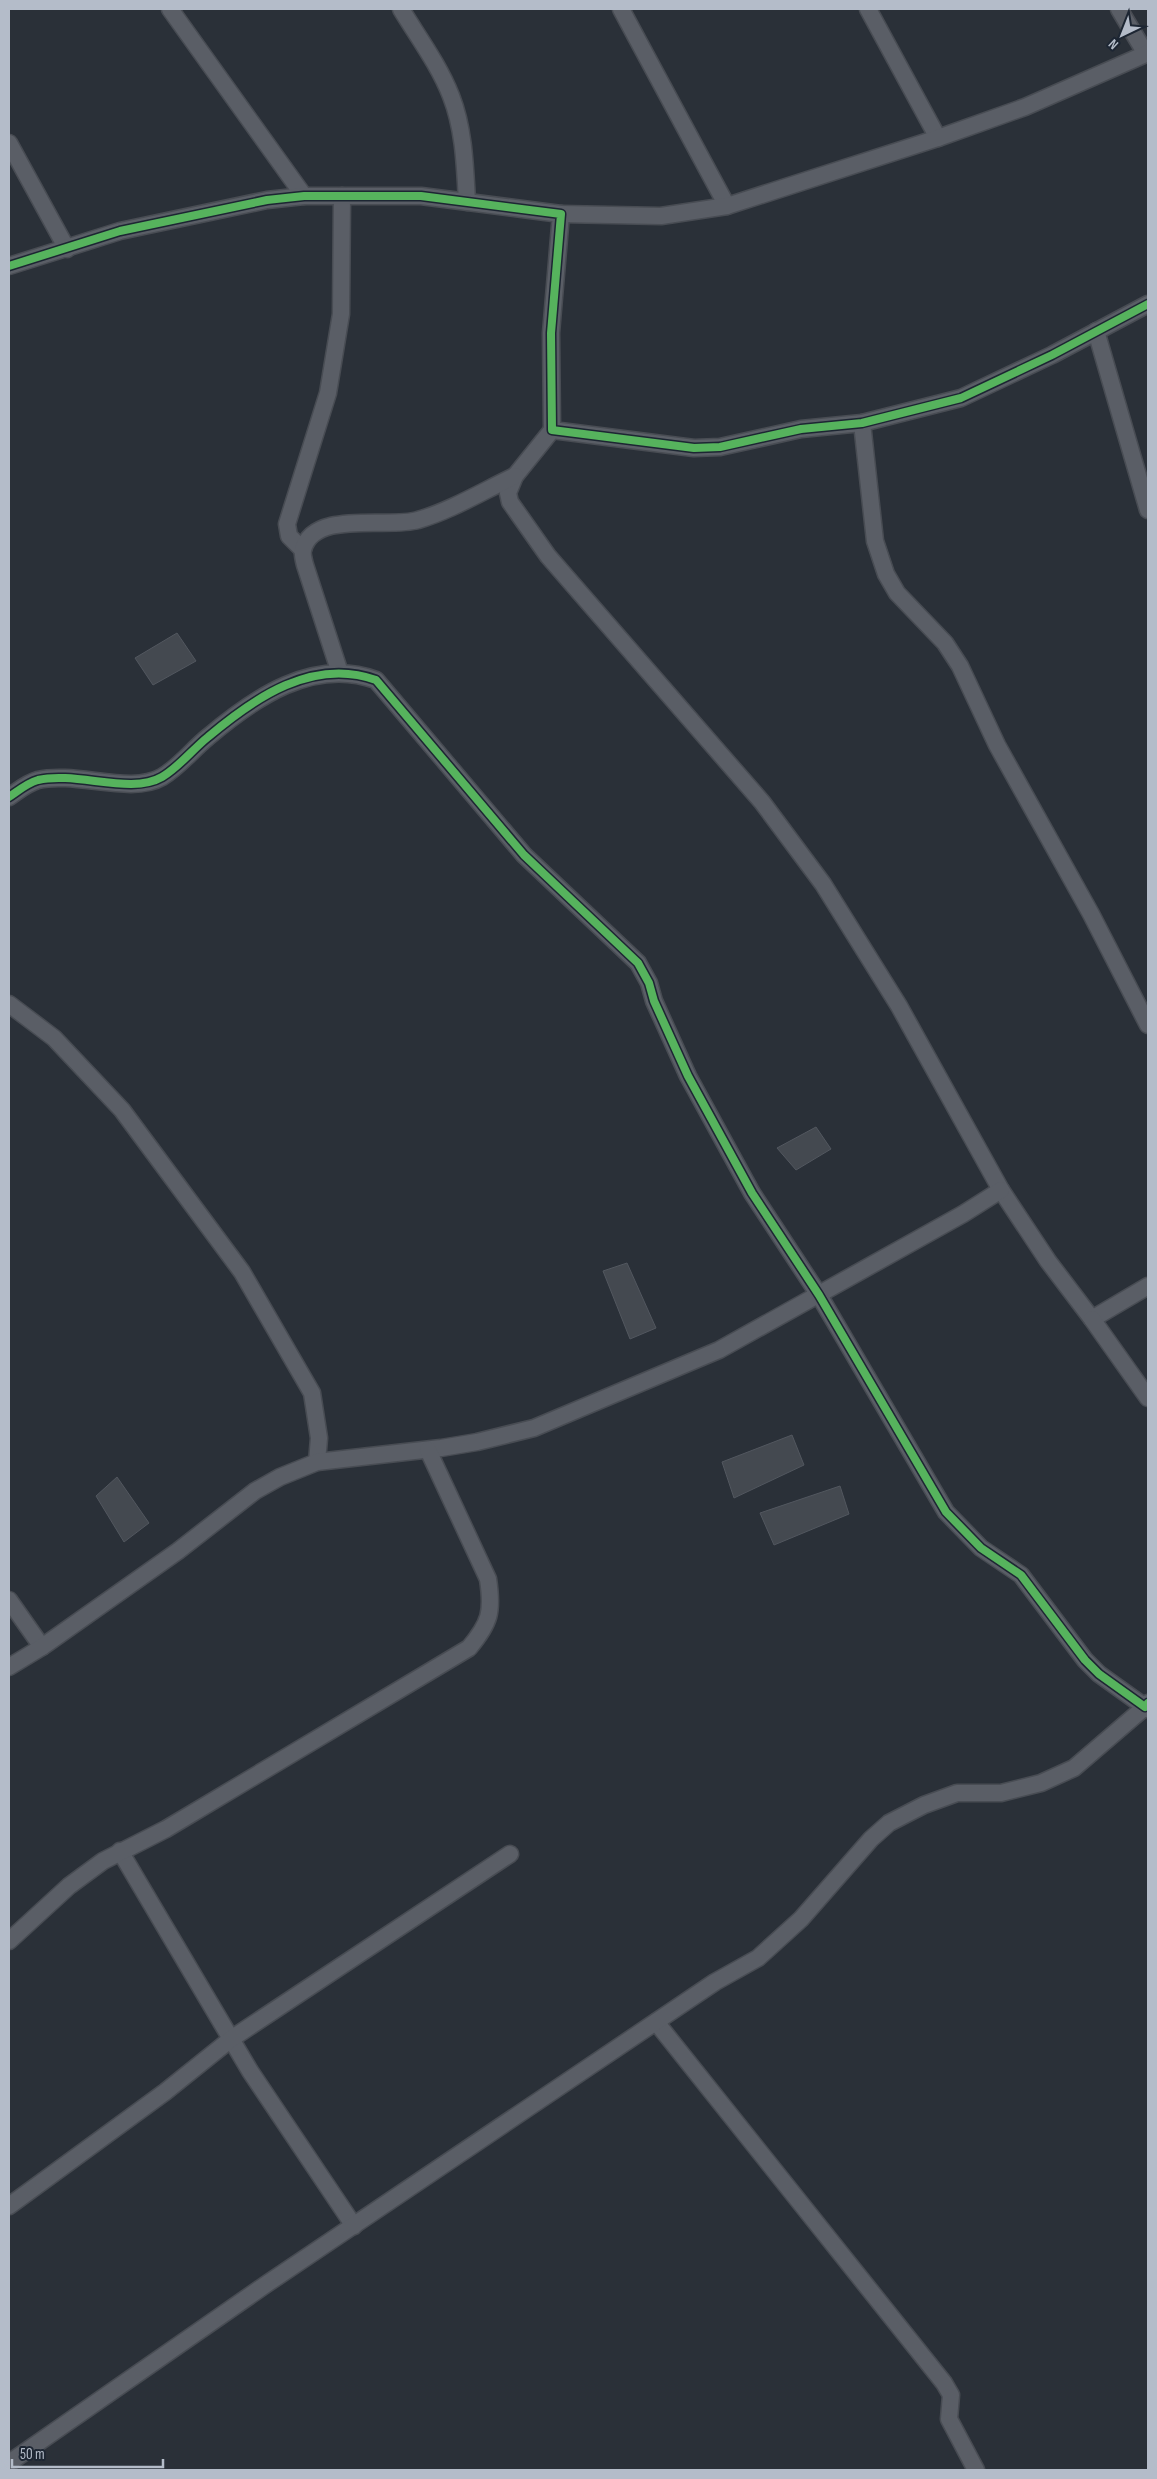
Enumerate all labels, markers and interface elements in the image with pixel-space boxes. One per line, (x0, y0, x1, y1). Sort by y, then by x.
north arrow (1097, 10, 1147, 60)
text: N (1105, 35, 1122, 53)
scale bar (12, 2436, 164, 2468)
text: 50 m (20, 2445, 45, 2464)

